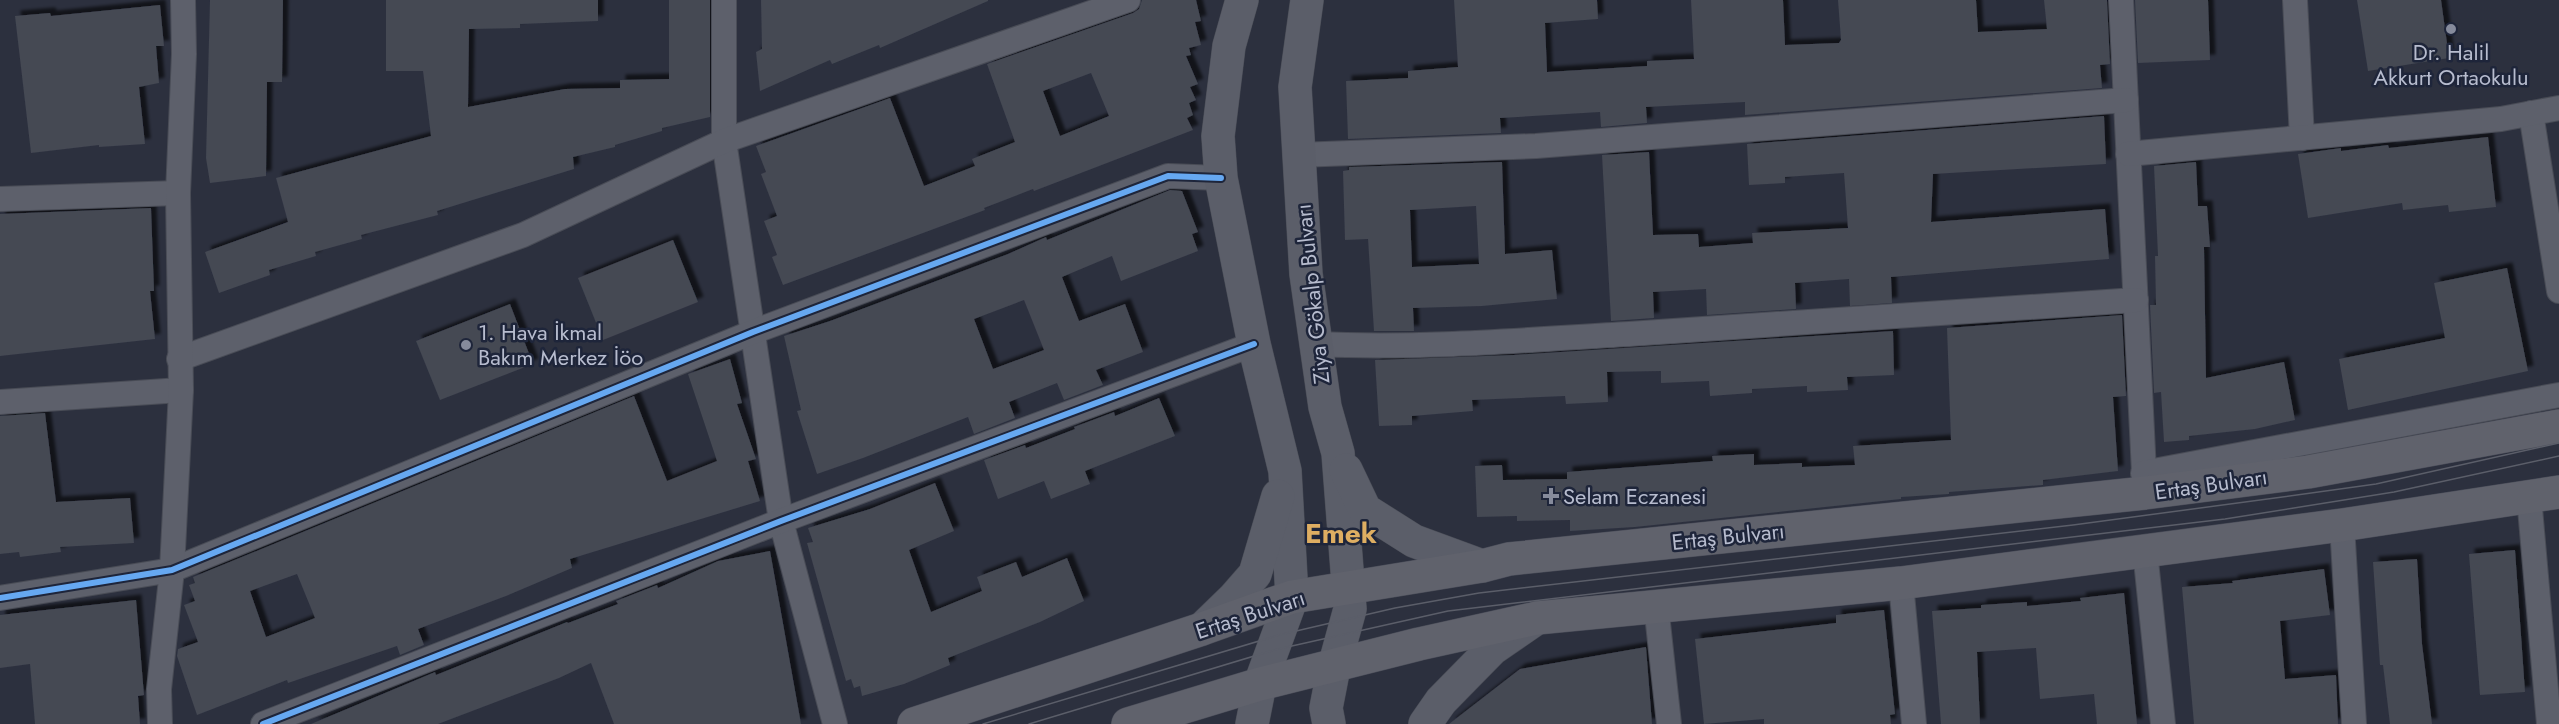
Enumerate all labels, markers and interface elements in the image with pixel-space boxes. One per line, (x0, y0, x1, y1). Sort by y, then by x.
marker: Dr. Halil Akkurt Ortaokulu (2444, 22, 2458, 36)
place label: Dr. Halil Akkurt Ortaokulu (2373, 36, 2529, 93)
street label: Ziya Gökalp Bulvarı (1287, 203, 1337, 385)
place label: 1. Hava İkmal Bakım Merkez İöo (478, 316, 643, 373)
marker: 1. Hava İkmal Bakım Merkez İöo (459, 338, 473, 352)
street label: Ertaş Bulvarı (2153, 460, 2269, 508)
place label: Selam Eczanesi (1563, 480, 1707, 512)
marker: Selam Eczanesi (1544, 489, 1558, 503)
district label: Emek (1305, 513, 1377, 554)
street label: Ertaş Bulvarı (1670, 514, 1786, 558)
street label: Ertaş Bulvarı (1191, 581, 1309, 647)

